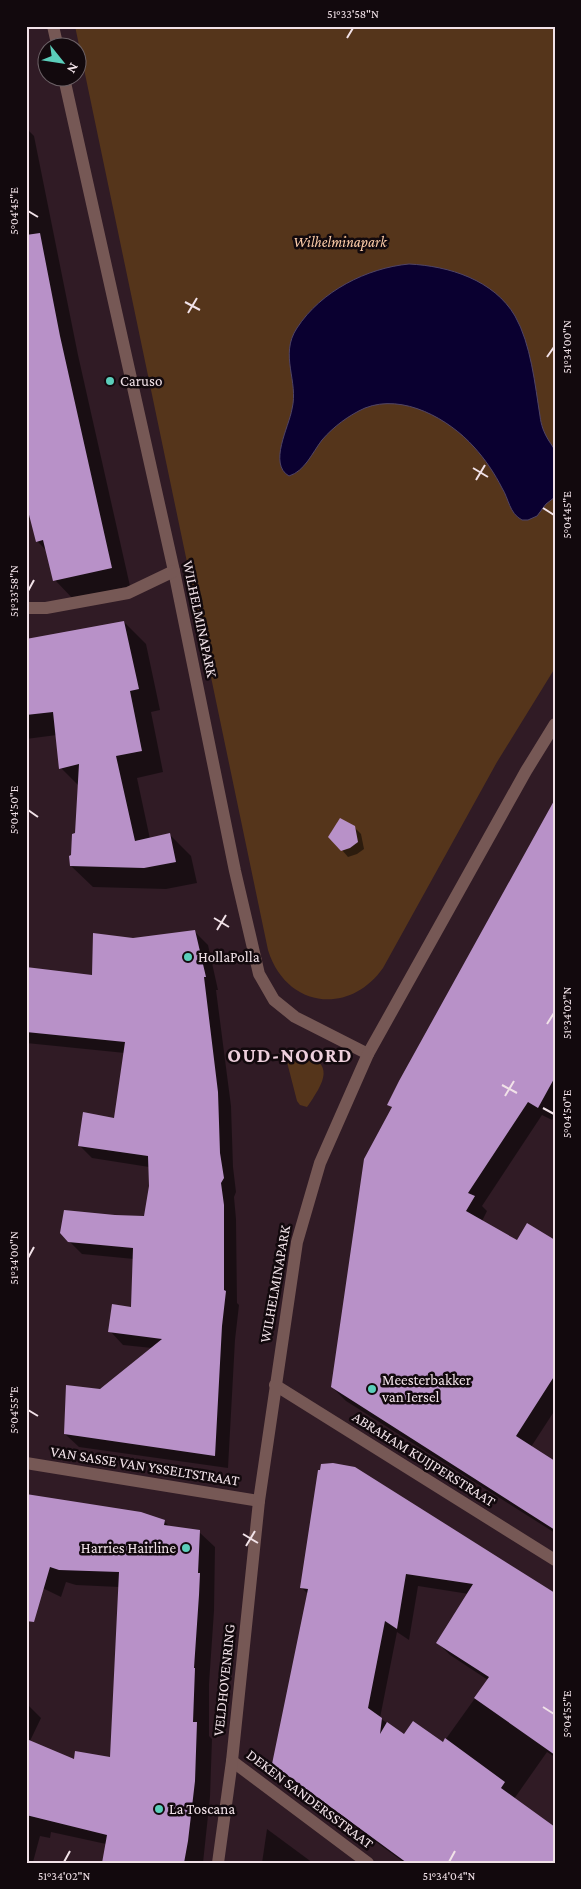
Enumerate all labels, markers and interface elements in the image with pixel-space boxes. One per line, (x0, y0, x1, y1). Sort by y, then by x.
text: 51°33'58"N (327, 7, 379, 21)
north arrow (38, 38, 88, 88)
text: N (64, 60, 83, 77)
text: 5°04'45"E (7, 187, 21, 235)
park label: Wilhelminapark (293, 234, 388, 251)
text: 51°34'00"N (560, 320, 574, 374)
place label: Caruso (120, 373, 162, 389)
marker: Caruso (104, 375, 116, 387)
text: 5°04'45"E (560, 491, 574, 539)
street label: WILHELMINAPARK (180, 559, 220, 679)
text: 51°33'58"N (7, 565, 21, 617)
text: 5°04'50"E (7, 785, 21, 834)
place label: HollaPolla (198, 949, 260, 965)
marker: HollaPolla (182, 951, 194, 963)
text: 51°34'02"N (560, 987, 574, 1039)
district label: OUD-NOORD (227, 1044, 353, 1066)
text: 5°04'50"E (560, 1089, 574, 1138)
street label: WILHELMINAPARK (257, 1224, 293, 1344)
text: 51°34'00"N (7, 1231, 21, 1285)
place label: Meesterbakker van Iersel (381, 1372, 472, 1405)
marker: Meesterbakker van Iersel (366, 1383, 378, 1395)
text: 5°04'55"E (7, 1386, 21, 1434)
street label: ABRAHAM KUIJPERSTRAAT (349, 1408, 498, 1510)
street label: VAN SASSE VAN YSSELTSTRAAT (49, 1443, 241, 1489)
place label: Harries Hairline (81, 1540, 176, 1556)
marker: Harries Hairline (180, 1542, 192, 1554)
street label: VELDHOVENRING (210, 1623, 238, 1737)
text: 5°04'55"E (560, 1690, 574, 1738)
street label: DEKEN SANDERSSTRAAT (244, 1746, 376, 1852)
place label: La Toscana (169, 1801, 235, 1817)
marker: La Toscana (153, 1803, 165, 1815)
text: 51°34'02"N (38, 1869, 90, 1883)
text: 51°34'04"N (423, 1869, 476, 1883)

